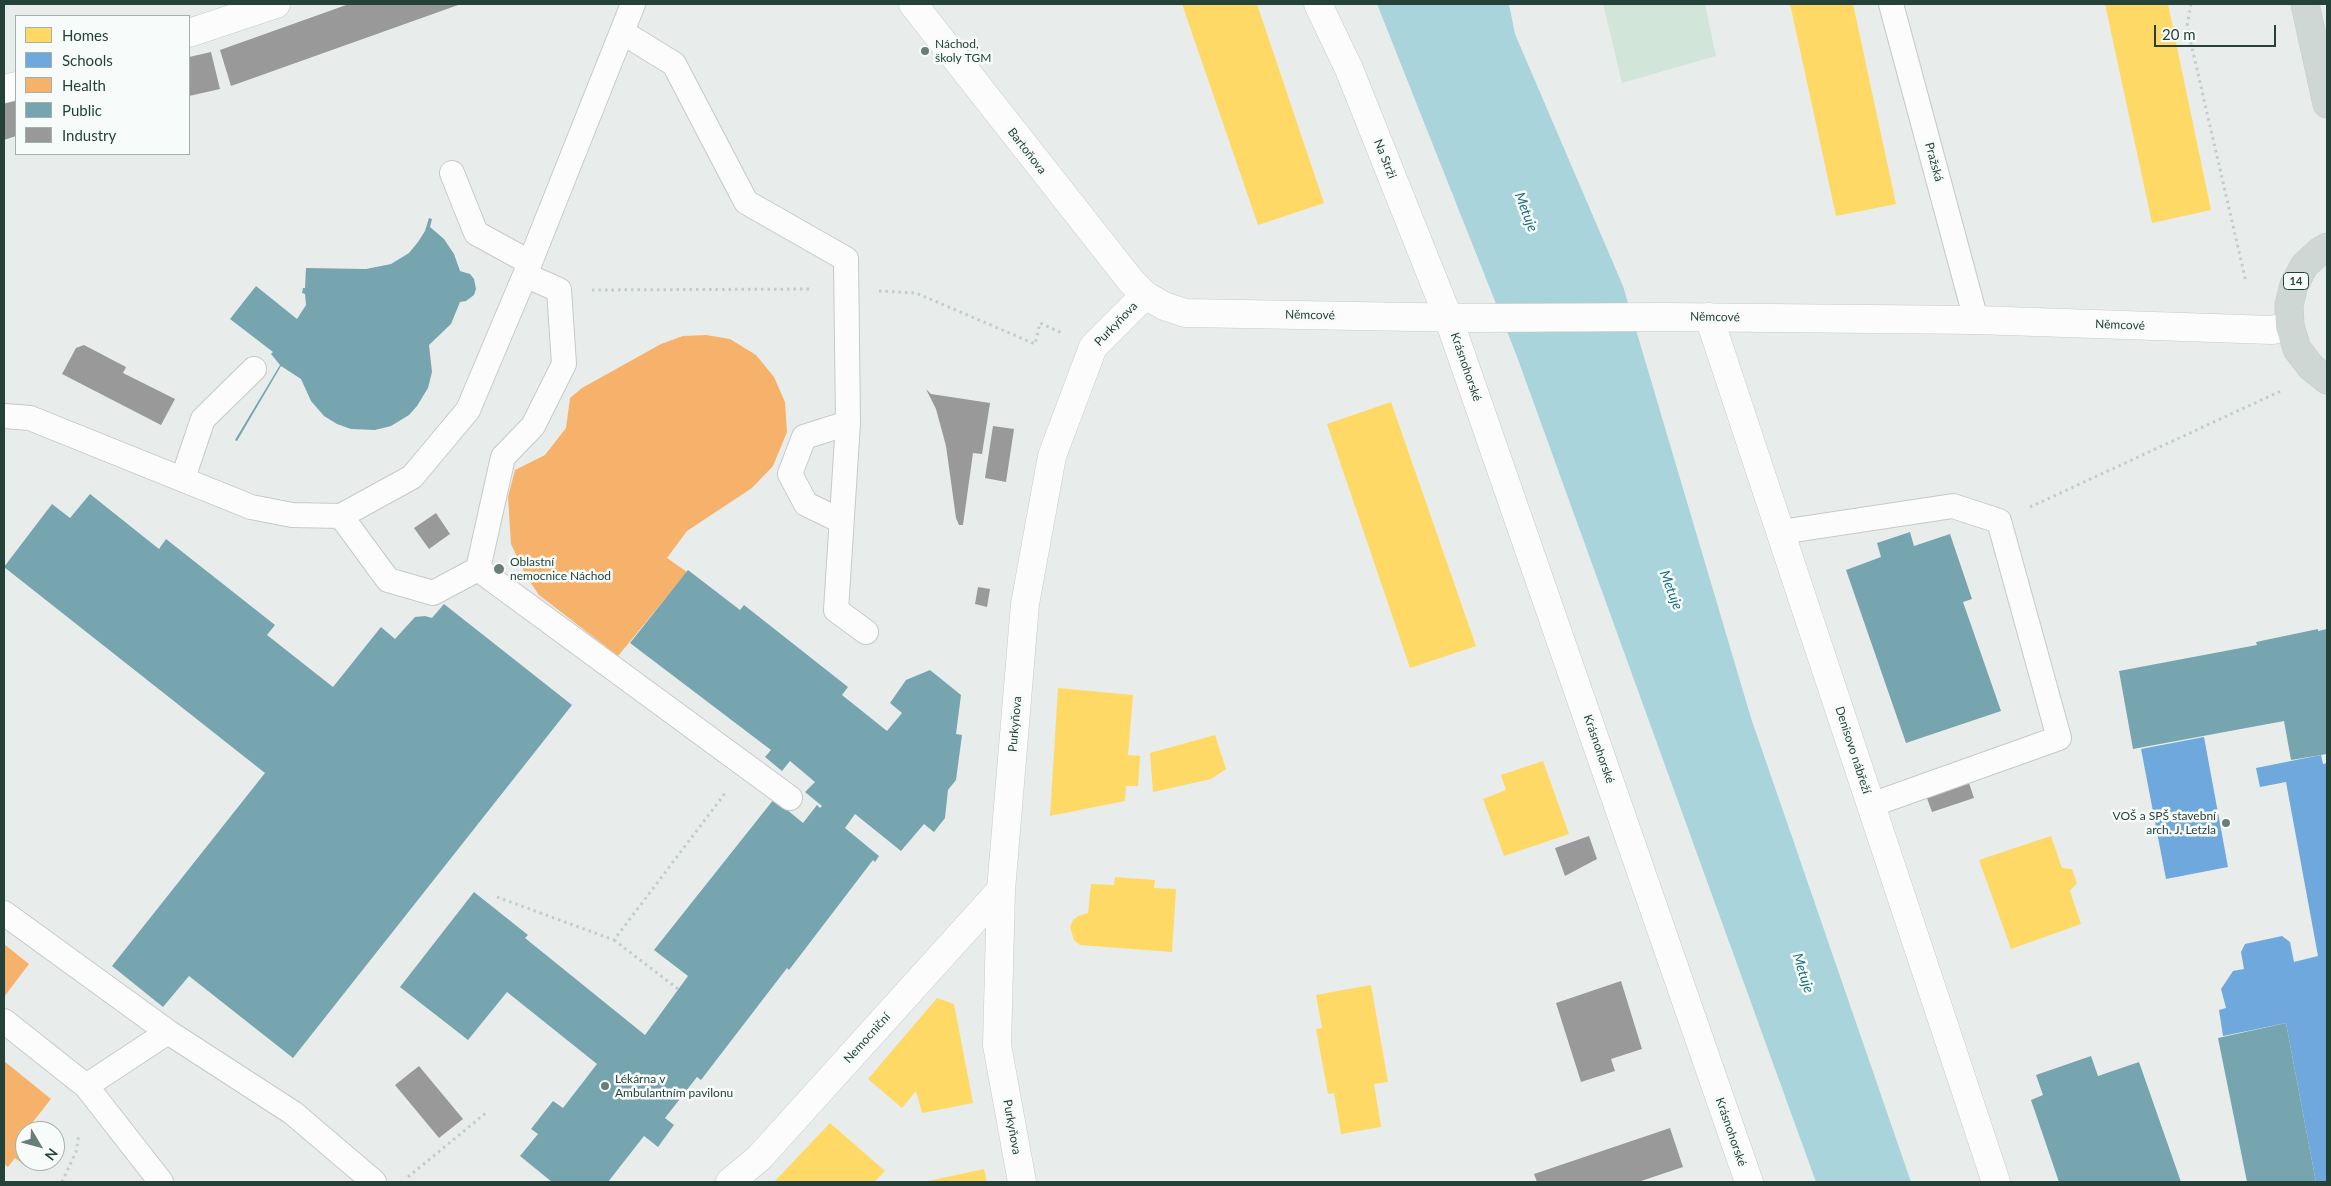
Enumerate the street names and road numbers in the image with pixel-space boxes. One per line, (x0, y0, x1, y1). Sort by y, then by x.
street label: Bartoňova (1005, 125, 1049, 177)
street label: Na Strži (1371, 137, 1399, 181)
street label: Pražská (1922, 141, 1946, 183)
road number: 14 (2284, 272, 2308, 290)
street label: Purkyňova (1091, 299, 1141, 349)
street label: Němcové (1285, 307, 1335, 323)
street label: Němcové (1690, 309, 1740, 325)
street label: Němcové (2095, 317, 2145, 333)
street label: Krásnohorské (1447, 331, 1485, 403)
street label: Purkyňova (1005, 696, 1025, 752)
street label: Denisovo nábřeží (1832, 705, 1874, 795)
street label: Krásnohorské (1580, 713, 1618, 785)
street label: Nemocniční (841, 1010, 893, 1066)
street label: Krásnohorské (1712, 1096, 1750, 1168)
street label: Purkyňova (1000, 1098, 1024, 1156)

